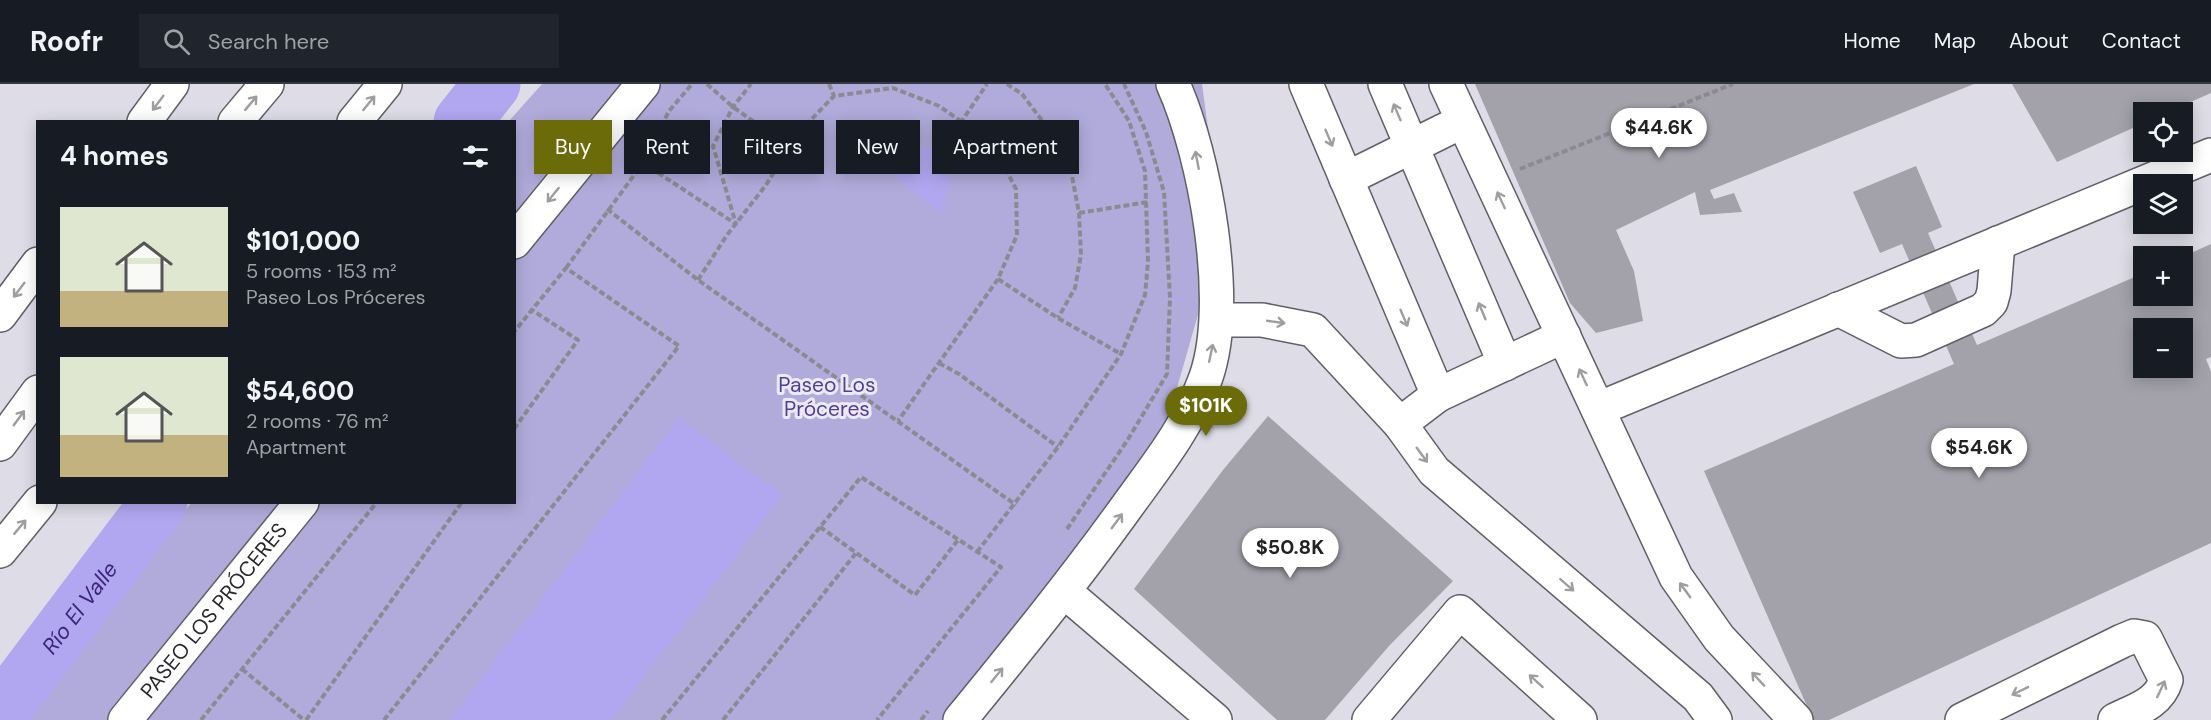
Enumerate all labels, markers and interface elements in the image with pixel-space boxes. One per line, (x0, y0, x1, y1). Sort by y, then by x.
search box (139, 14, 559, 68)
text: Roofr (30, 23, 103, 60)
icon: search (160, 25, 193, 58)
text: Search here (208, 27, 329, 56)
text: Home (1843, 27, 1901, 55)
text: Map (1934, 27, 1976, 55)
text: About (2009, 27, 2069, 55)
text: Contact (2102, 27, 2181, 55)
one-way arrow (151, 94, 164, 110)
one-way arrow (363, 95, 376, 111)
one-way arrow (244, 96, 258, 111)
map controls (2133, 102, 2193, 378)
button: locate (2133, 102, 2193, 162)
one-way arrow (1391, 103, 1402, 122)
pin: $44.6K (1610, 108, 1708, 159)
text: $44.6K (1625, 114, 1693, 140)
chip: Buy (534, 120, 612, 174)
chip: Rent (624, 120, 710, 174)
chip: Filters (722, 120, 824, 174)
chip: New (836, 120, 920, 174)
chip: Apartment (932, 120, 1079, 174)
one-way arrow (1324, 128, 1335, 147)
text: 4 homes (60, 139, 169, 173)
icon: filters (459, 140, 492, 173)
one-way arrow (1191, 151, 1202, 170)
button: layers (2133, 174, 2193, 234)
one-way arrow (546, 186, 559, 202)
one-way arrow (1494, 191, 1506, 209)
text: $101,000 (246, 224, 360, 258)
icon: home (108, 231, 180, 303)
button: + (2133, 246, 2193, 306)
text: 5 rooms · 153 m² (246, 258, 397, 284)
one-way arrow (12, 281, 25, 297)
text: Paseo Los Próceres (246, 284, 426, 310)
one-way arrow (1476, 302, 1487, 320)
one-way arrow (1399, 308, 1410, 327)
one-way arrow (1266, 317, 1286, 328)
button: − (2133, 318, 2193, 378)
one-way arrow (1206, 343, 1217, 363)
one-way arrow (1576, 368, 1588, 386)
park label: Paseo Los Próceres (778, 371, 876, 423)
text: $54,600 (246, 374, 354, 408)
icon: home (108, 381, 180, 453)
pin: $101K (1164, 386, 1248, 437)
text: $101K (1179, 392, 1233, 418)
text: 2 rooms · 76 m² (246, 408, 389, 434)
one-way arrow (13, 411, 25, 427)
pin: $54.6K (1930, 428, 2028, 479)
text: Apartment (246, 434, 346, 460)
text: $54.6K (1945, 434, 2013, 460)
one-way arrow (1416, 446, 1428, 462)
one-way arrow (1111, 513, 1123, 529)
street label: PASEO LOS PRÓCERES (134, 517, 294, 704)
one-way arrow (13, 519, 26, 535)
pin: $50.8K (1241, 528, 1339, 579)
text: $50.8K (1256, 534, 1324, 560)
water label: Río El Valle (35, 555, 124, 660)
one-way arrow (1559, 578, 1575, 591)
one-way arrow (1679, 583, 1691, 599)
one-way arrow (990, 668, 1004, 683)
one-way arrow (1751, 672, 1765, 687)
one-way arrow (1529, 674, 1544, 688)
one-way arrow (2156, 680, 2168, 698)
one-way arrow (2011, 686, 2029, 698)

